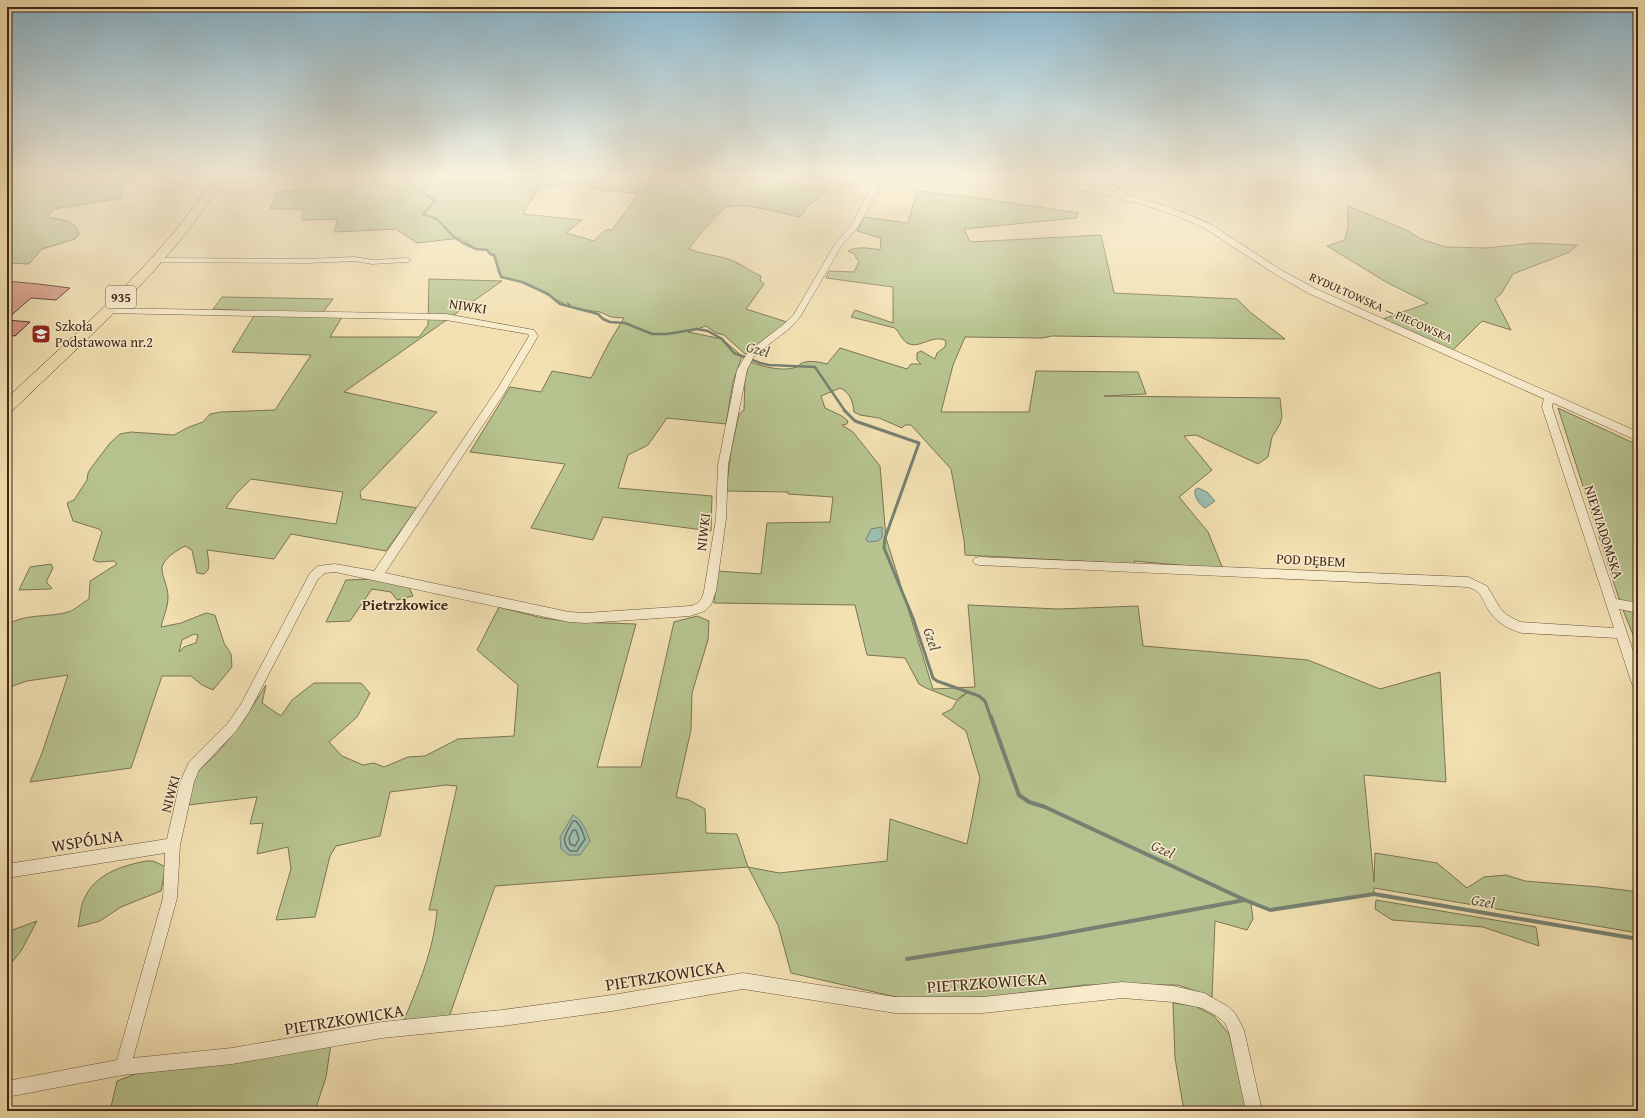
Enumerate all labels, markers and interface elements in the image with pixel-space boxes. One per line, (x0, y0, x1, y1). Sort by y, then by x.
street label: RYDUŁTOWSKA — PIECOWSKA (1307, 268, 1456, 347)
road number: 935 (106, 286, 136, 308)
street label: NIWKI (448, 293, 488, 319)
place label: Szkoła Podstawowa nr.2 (55, 316, 153, 352)
school or university icon: Szkoła Podstawowa nr.2 (30, 323, 52, 345)
water label: Gzel (744, 336, 772, 362)
street label: NIEWIADOMSKA (1579, 483, 1629, 582)
street label: NIWKI (691, 512, 715, 552)
street label: POD DĘBEM (1276, 548, 1346, 572)
district label: Pietrzkowice (362, 594, 448, 615)
water label: Gzel (918, 625, 946, 654)
street label: NIWKI (155, 773, 185, 815)
street label: WSPÓLNA (50, 822, 125, 858)
water label: Gzel (1148, 835, 1178, 864)
water label: Gzel (1470, 889, 1497, 913)
street label: PIETRZKOWICKA (604, 953, 727, 997)
street label: PIETRZKOWICKA (926, 965, 1049, 999)
street label: PIETRZKOWICKA (283, 997, 406, 1041)

